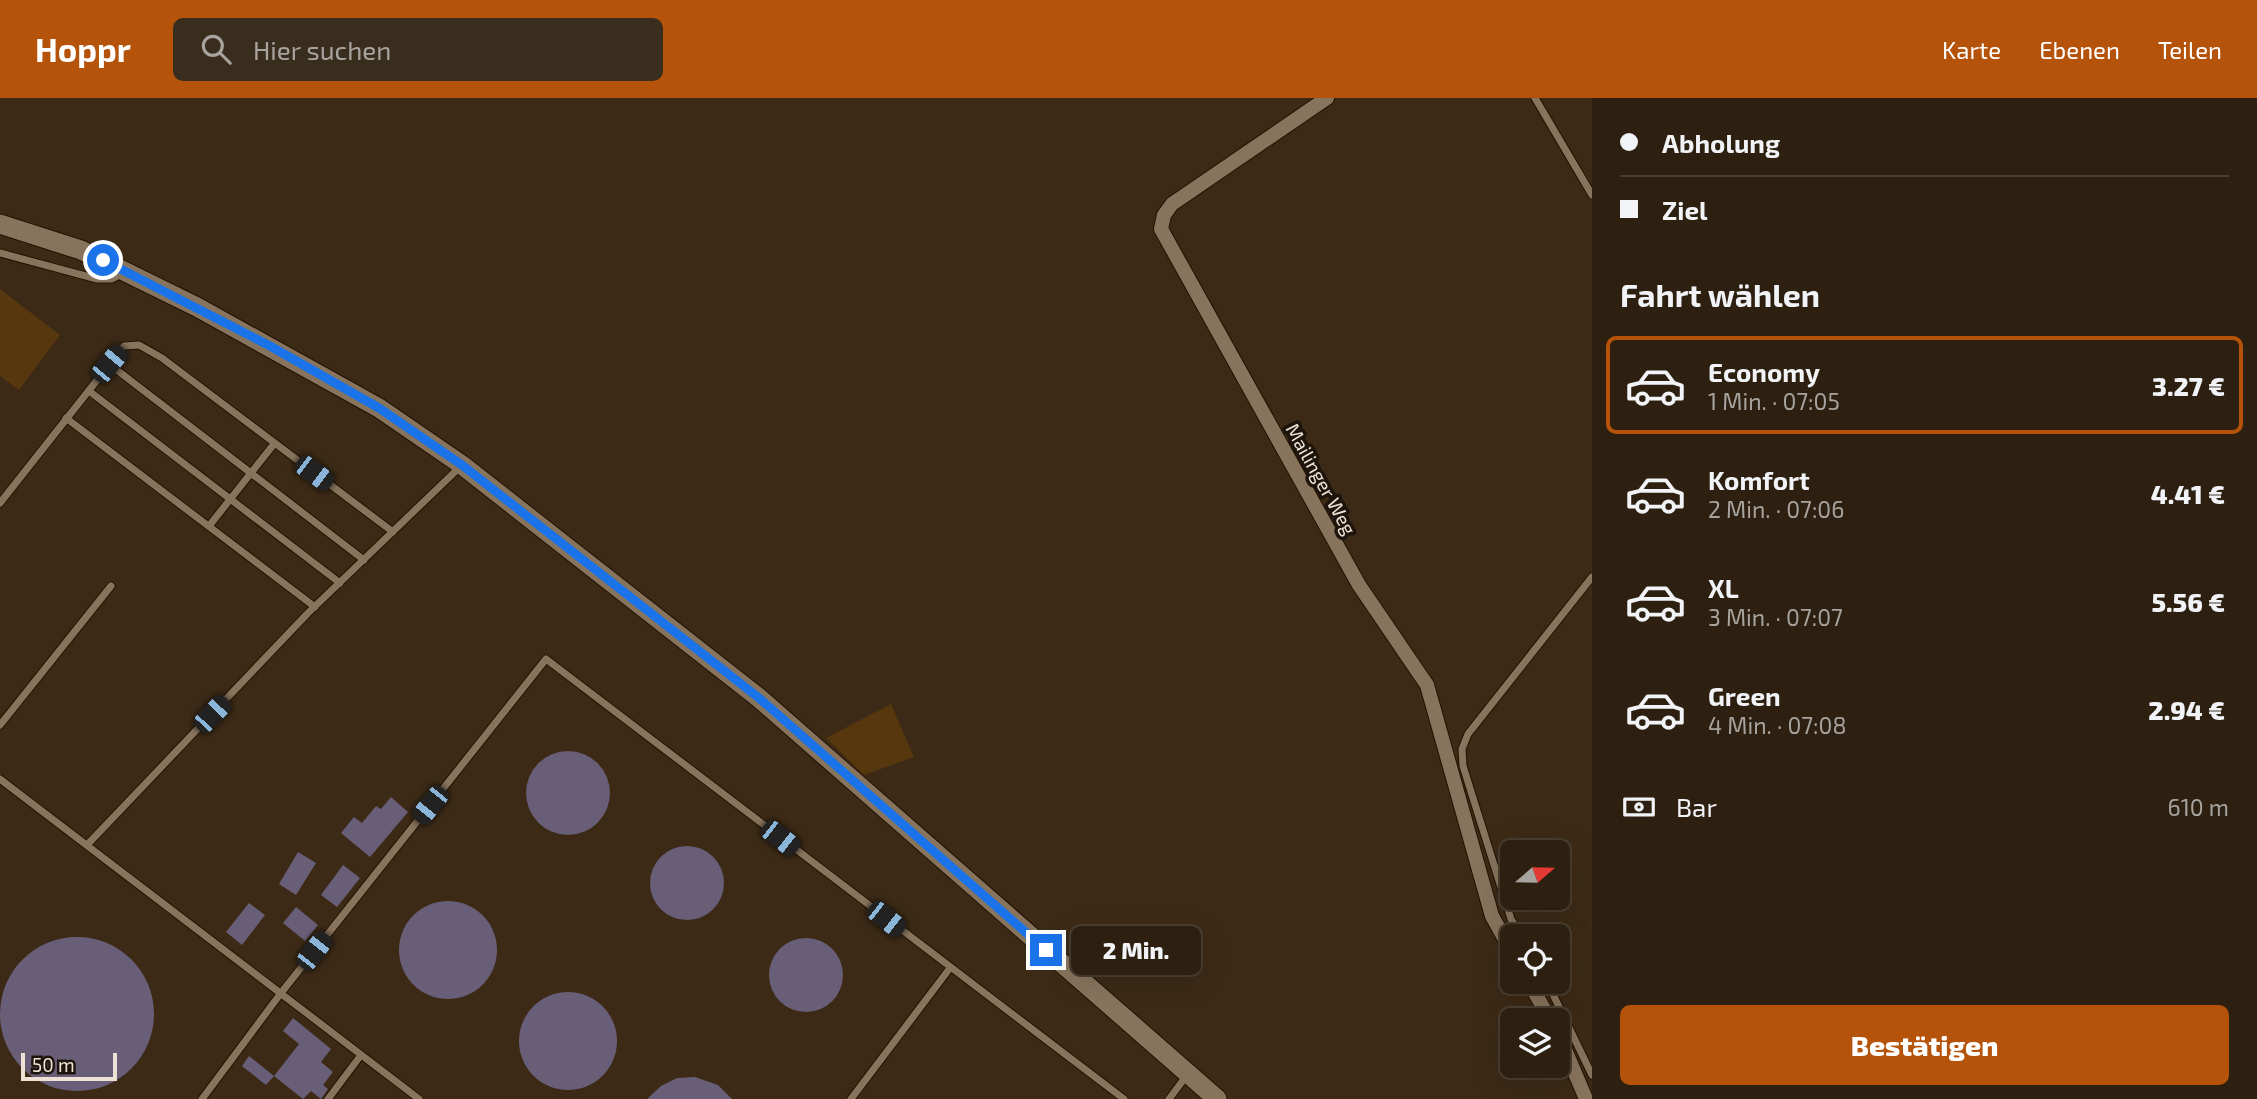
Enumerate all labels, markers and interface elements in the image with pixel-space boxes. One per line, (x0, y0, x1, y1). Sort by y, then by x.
search box (173, 18, 663, 81)
text: Hoppr (35, 29, 131, 69)
icon: search (197, 30, 235, 68)
text: Hier suchen (253, 34, 391, 65)
text: Karte (1942, 35, 2001, 64)
text: Ebenen (2039, 35, 2120, 64)
text: Teilen (2158, 35, 2222, 64)
text: Abholung (1662, 127, 1780, 158)
text: Ziel (1662, 194, 1708, 225)
route start (87, 244, 119, 276)
text: Fahrt wählen (1620, 275, 1820, 313)
car (88, 341, 131, 387)
icon: car (1624, 354, 1687, 417)
text: Economy (1708, 356, 1820, 387)
text: 3.27 € (2152, 370, 2225, 401)
text: 1 Min. · 07:05 (1708, 387, 1840, 415)
street label: Mailinger Weg (1281, 419, 1362, 539)
car (291, 452, 338, 494)
icon: car (1624, 462, 1687, 525)
text: Komfort (1708, 464, 1810, 495)
text: 4.41 € (2151, 478, 2225, 509)
text: 2 Min. · 07:06 (1708, 495, 1844, 523)
icon: car (1624, 570, 1687, 633)
text: XL (1708, 572, 1739, 603)
text: 5.56 € (2151, 586, 2225, 617)
text: 3 Min. · 07:07 (1708, 603, 1843, 631)
icon: car (1624, 678, 1687, 741)
text: Green (1708, 680, 1781, 711)
car (190, 692, 235, 736)
text: 2.94 € (2148, 694, 2225, 725)
text: 4 Min. · 07:08 (1708, 711, 1846, 739)
car (409, 782, 452, 828)
icon: cash (1620, 788, 1658, 826)
text: Bar (1676, 791, 1717, 822)
text: 610 m (2168, 793, 2229, 821)
car (757, 817, 804, 859)
north arrow (1500, 840, 1570, 910)
map controls (1500, 840, 1570, 1078)
car (863, 898, 910, 940)
button: locate (1500, 924, 1570, 994)
callout: 2 Min. (1070, 926, 1200, 974)
car (293, 928, 336, 974)
route end (1030, 934, 1062, 966)
text: 2 Min. (1103, 936, 1169, 964)
button: Bestätigen (1620, 1005, 2229, 1085)
button: layers (1500, 1008, 1570, 1078)
scale bar (21, 1050, 117, 1082)
text: 50 m (32, 1053, 75, 1076)

